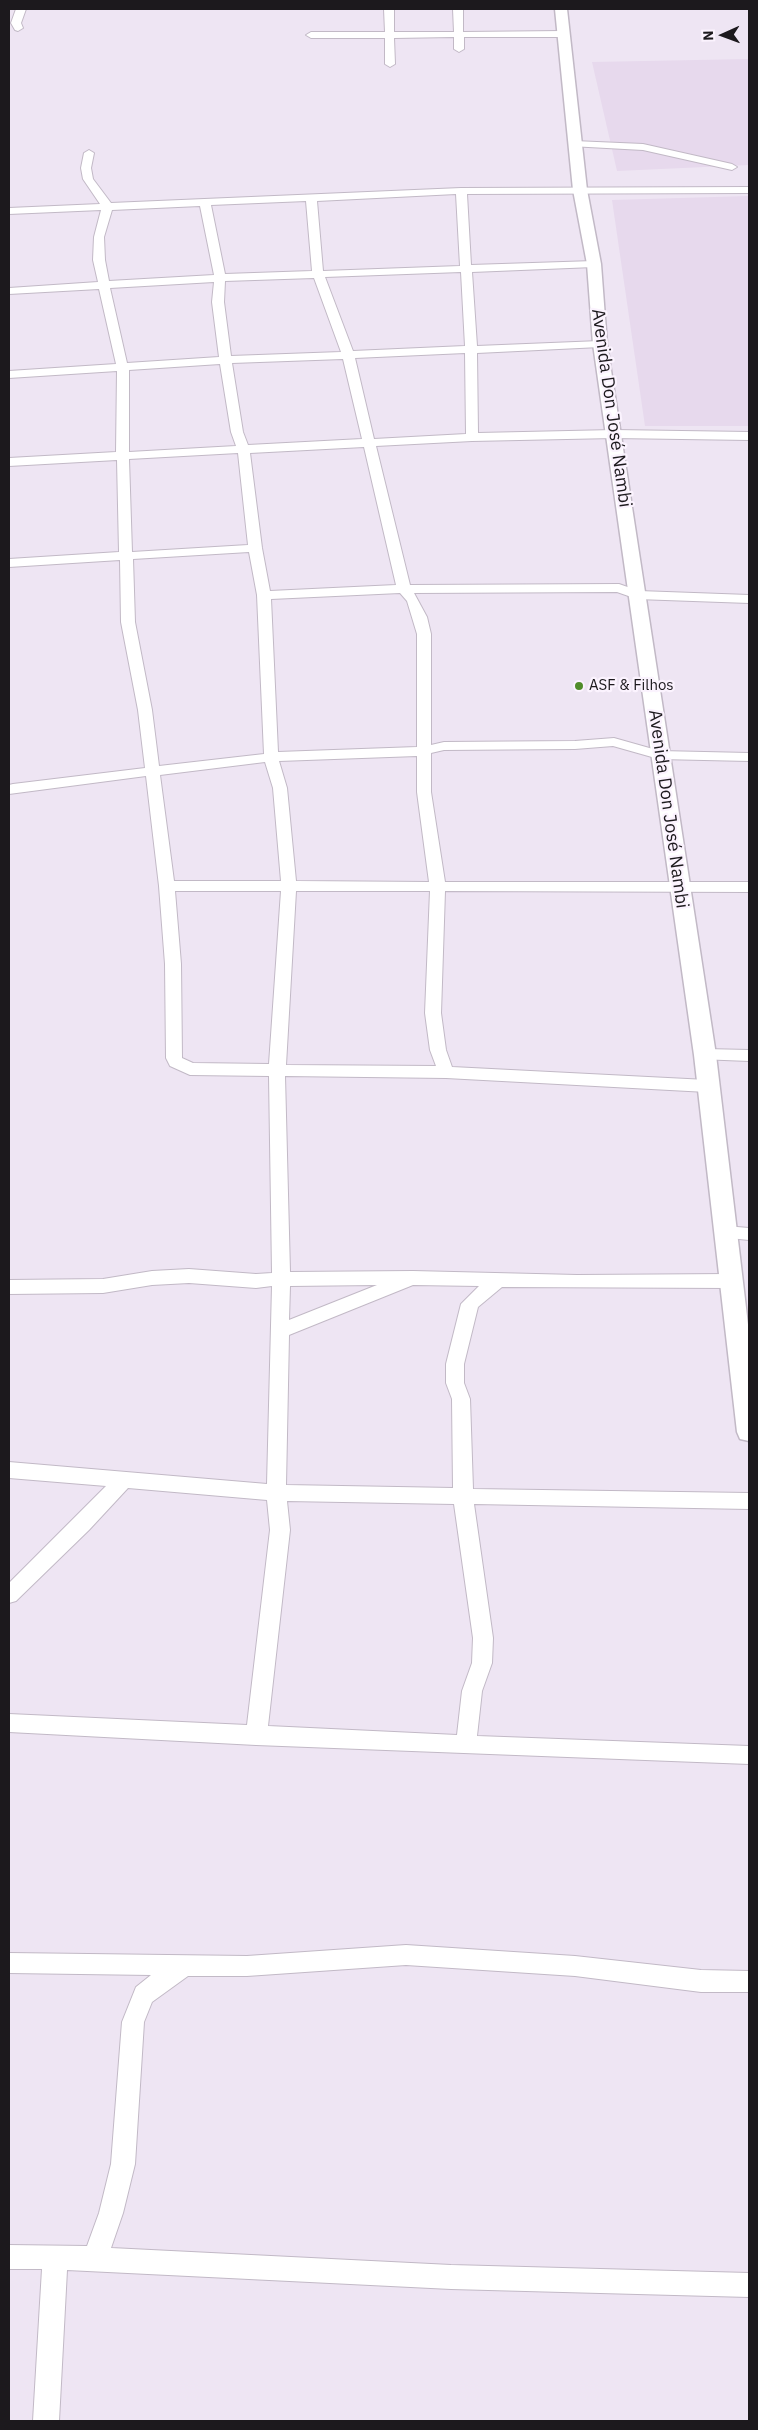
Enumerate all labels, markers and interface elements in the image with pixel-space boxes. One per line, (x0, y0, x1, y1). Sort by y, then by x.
north arrow (698, 10, 748, 60)
text: N (699, 30, 717, 41)
street label: Avenida Don José Nambi (586, 307, 636, 509)
place label: ASF & Filhos (589, 677, 674, 695)
marker: ASF & Filhos (573, 680, 585, 692)
street label: Avenida Don José Nambi (643, 708, 693, 910)

